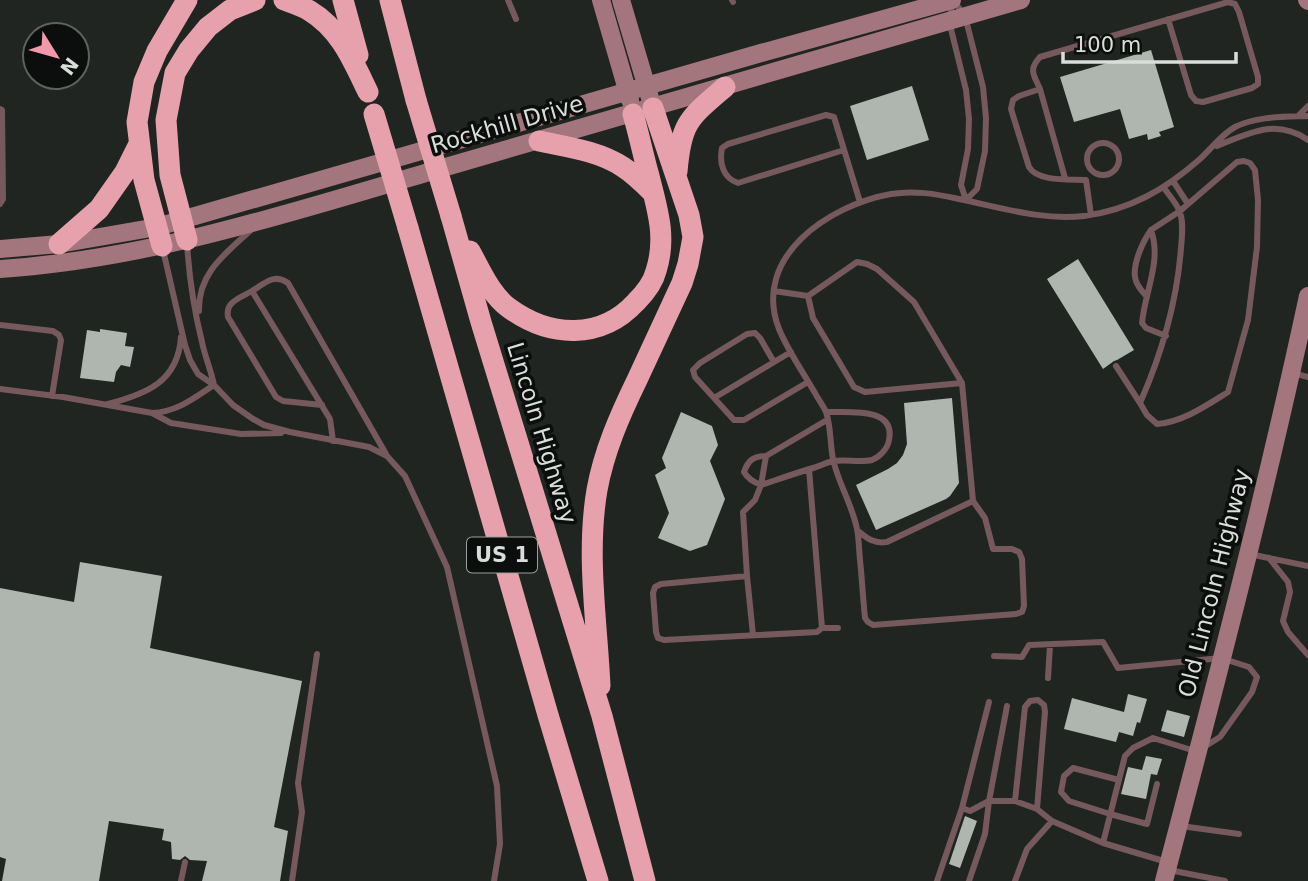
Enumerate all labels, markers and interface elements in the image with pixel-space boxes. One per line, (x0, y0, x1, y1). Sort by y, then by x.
north arrow (21, 21, 91, 91)
scale bar (1063, 21, 1236, 65)
text: 100 m (1074, 33, 1141, 57)
text: N (56, 53, 83, 79)
street label: Rockhill Drive (428, 90, 586, 158)
street label: Lincoln Highway (502, 339, 582, 527)
street label: Old Lincoln Highway (1173, 466, 1255, 700)
road number: US 1 (467, 538, 537, 572)

